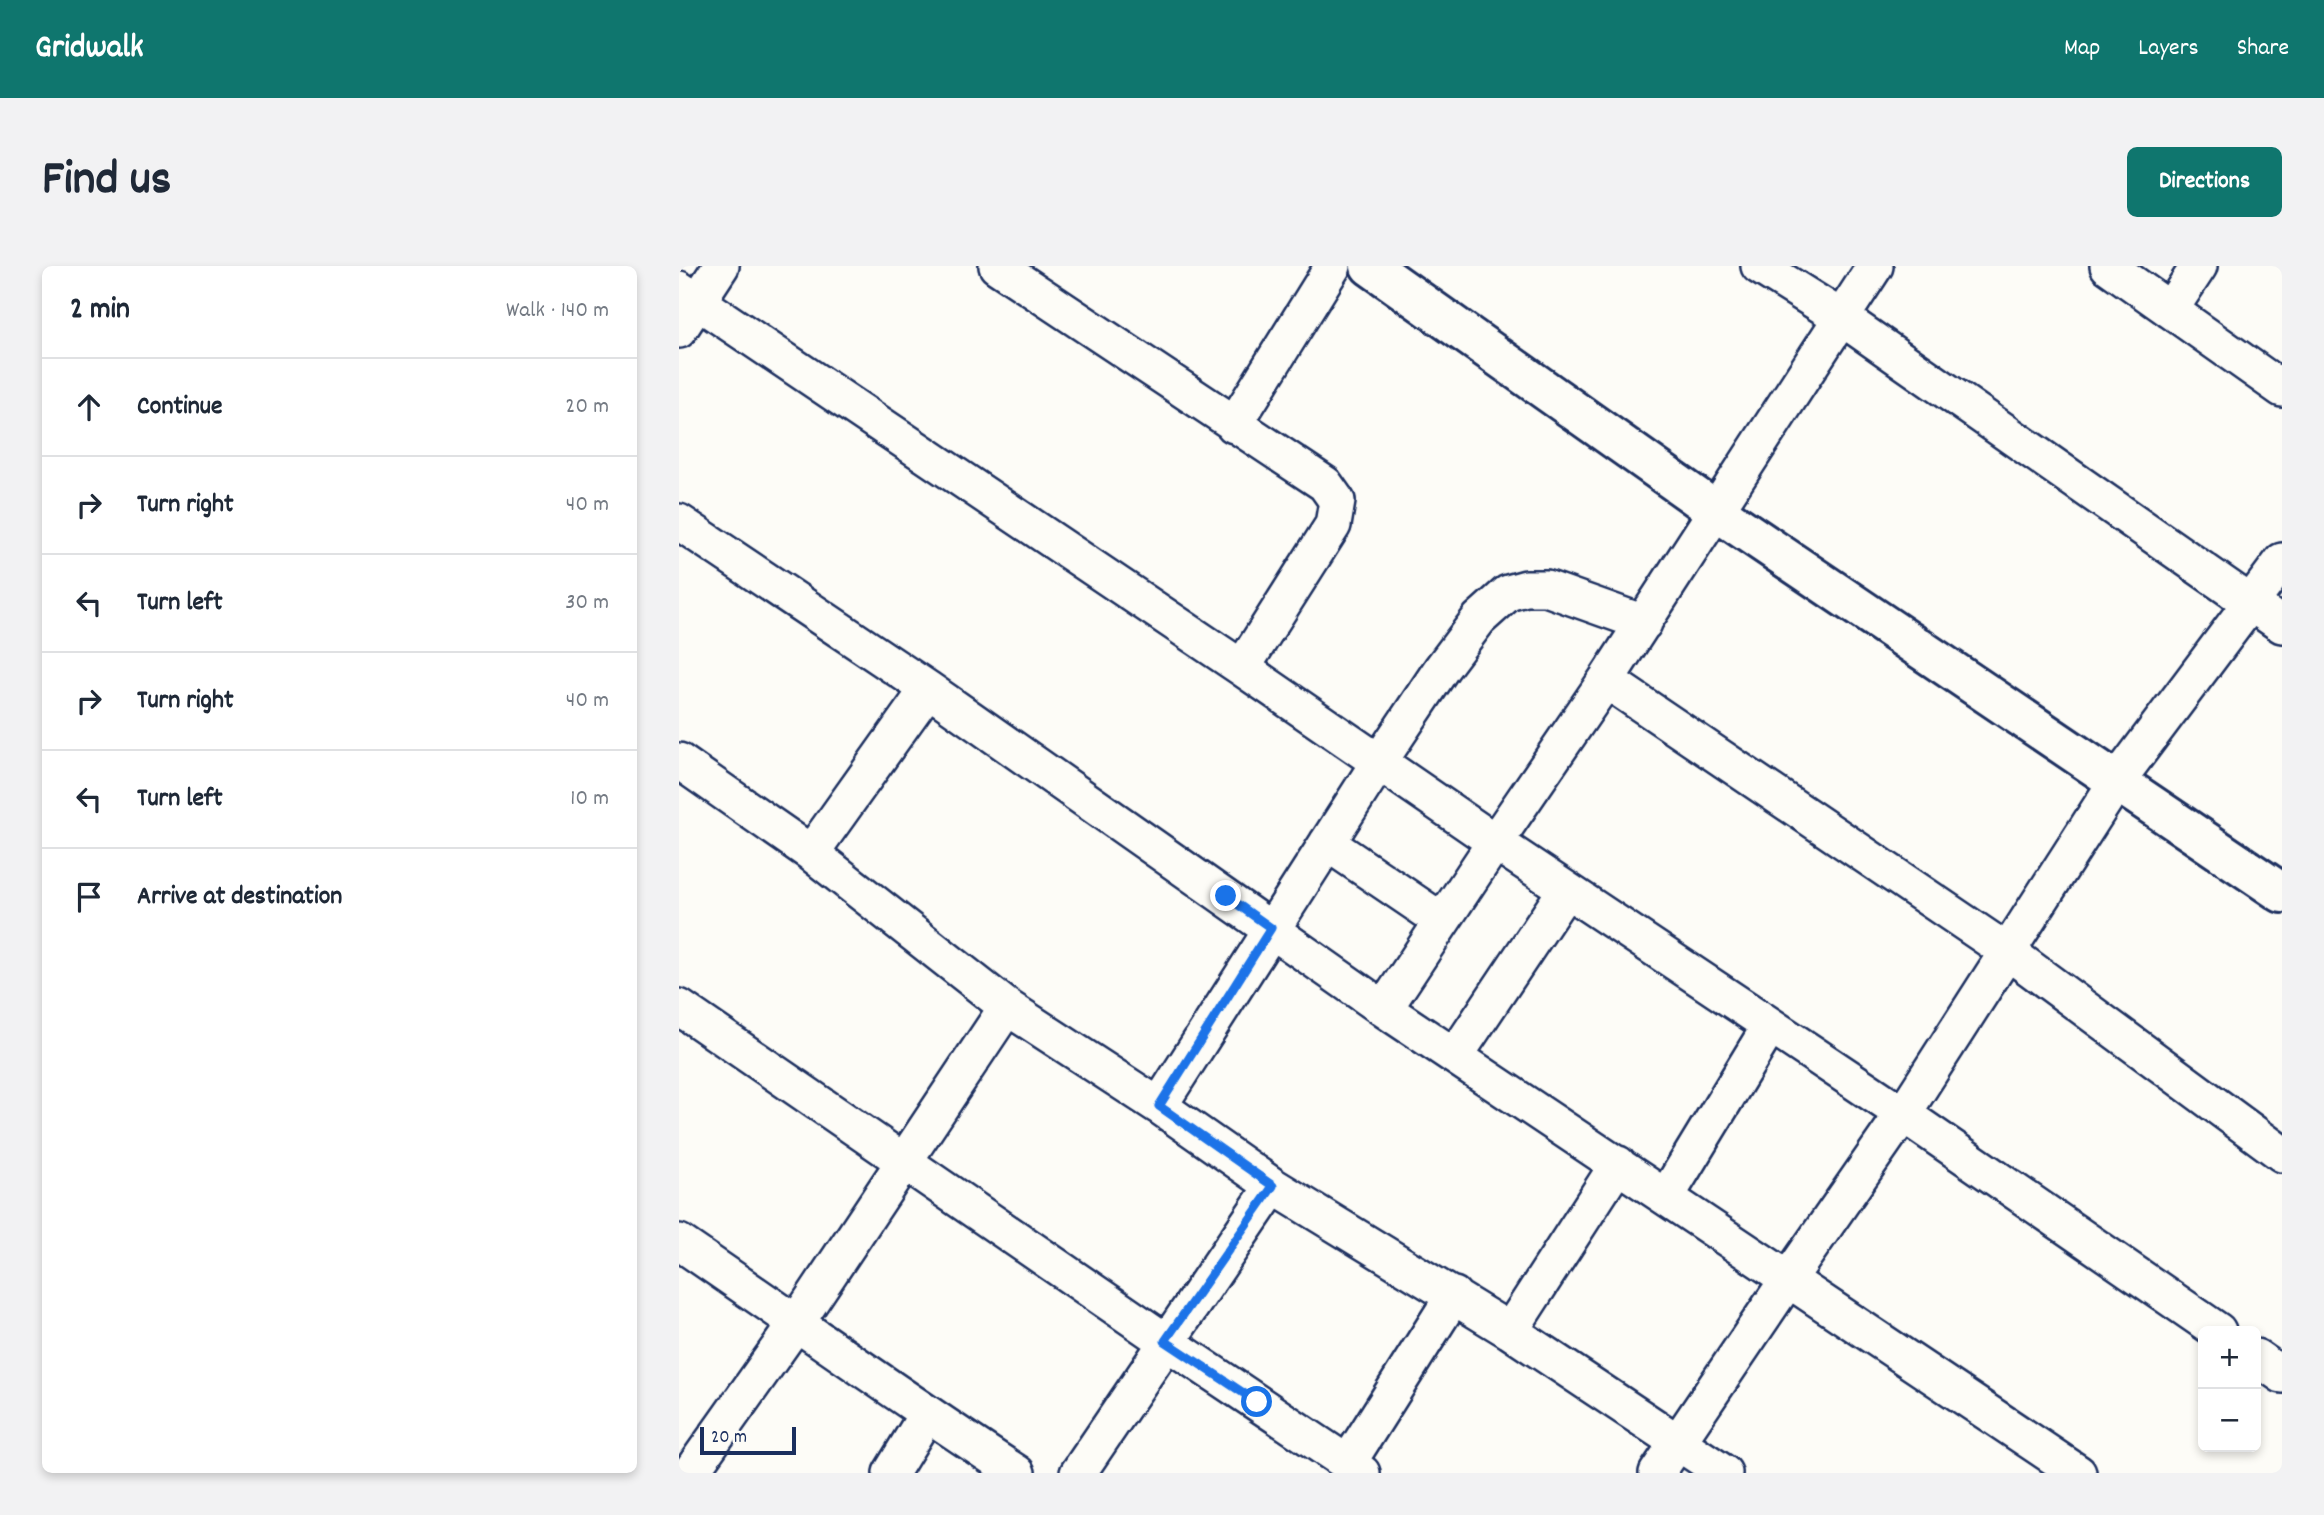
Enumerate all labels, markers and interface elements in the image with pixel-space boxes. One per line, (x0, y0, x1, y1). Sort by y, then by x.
text: Gridwalk (35, 26, 144, 73)
text: Map (2064, 32, 2100, 66)
text: Layers (2138, 32, 2199, 66)
text: Share (2237, 32, 2289, 66)
text: Find us (42, 147, 171, 217)
button: Directions (2127, 147, 2282, 217)
text: 2 min (70, 290, 130, 333)
text: Walk · 140 m (506, 295, 609, 328)
icon: ahead (70, 388, 108, 426)
text: Continue (137, 389, 222, 426)
text: 20 m (565, 391, 609, 424)
icon: right (70, 486, 108, 524)
text: Turn right (137, 487, 234, 524)
text: 40 m (566, 489, 609, 522)
icon: left (70, 584, 108, 622)
text: Turn left (137, 585, 223, 622)
text: 30 m (565, 587, 609, 620)
icon: right (70, 682, 108, 720)
text: Turn right (137, 683, 234, 720)
text: 40 m (566, 685, 609, 718)
icon: left (70, 780, 108, 818)
text: Turn left (137, 781, 223, 818)
text: 10 m (570, 783, 609, 816)
icon: arrive (70, 878, 108, 916)
text: Arrive at destination (137, 879, 342, 916)
route end (1210, 880, 1241, 911)
map controls (2198, 1326, 2261, 1452)
button: + (2198, 1326, 2261, 1389)
route start (1241, 1386, 1272, 1417)
button: − (2198, 1389, 2261, 1452)
scale bar (700, 1424, 796, 1456)
text: 20 m (711, 1425, 747, 1452)

